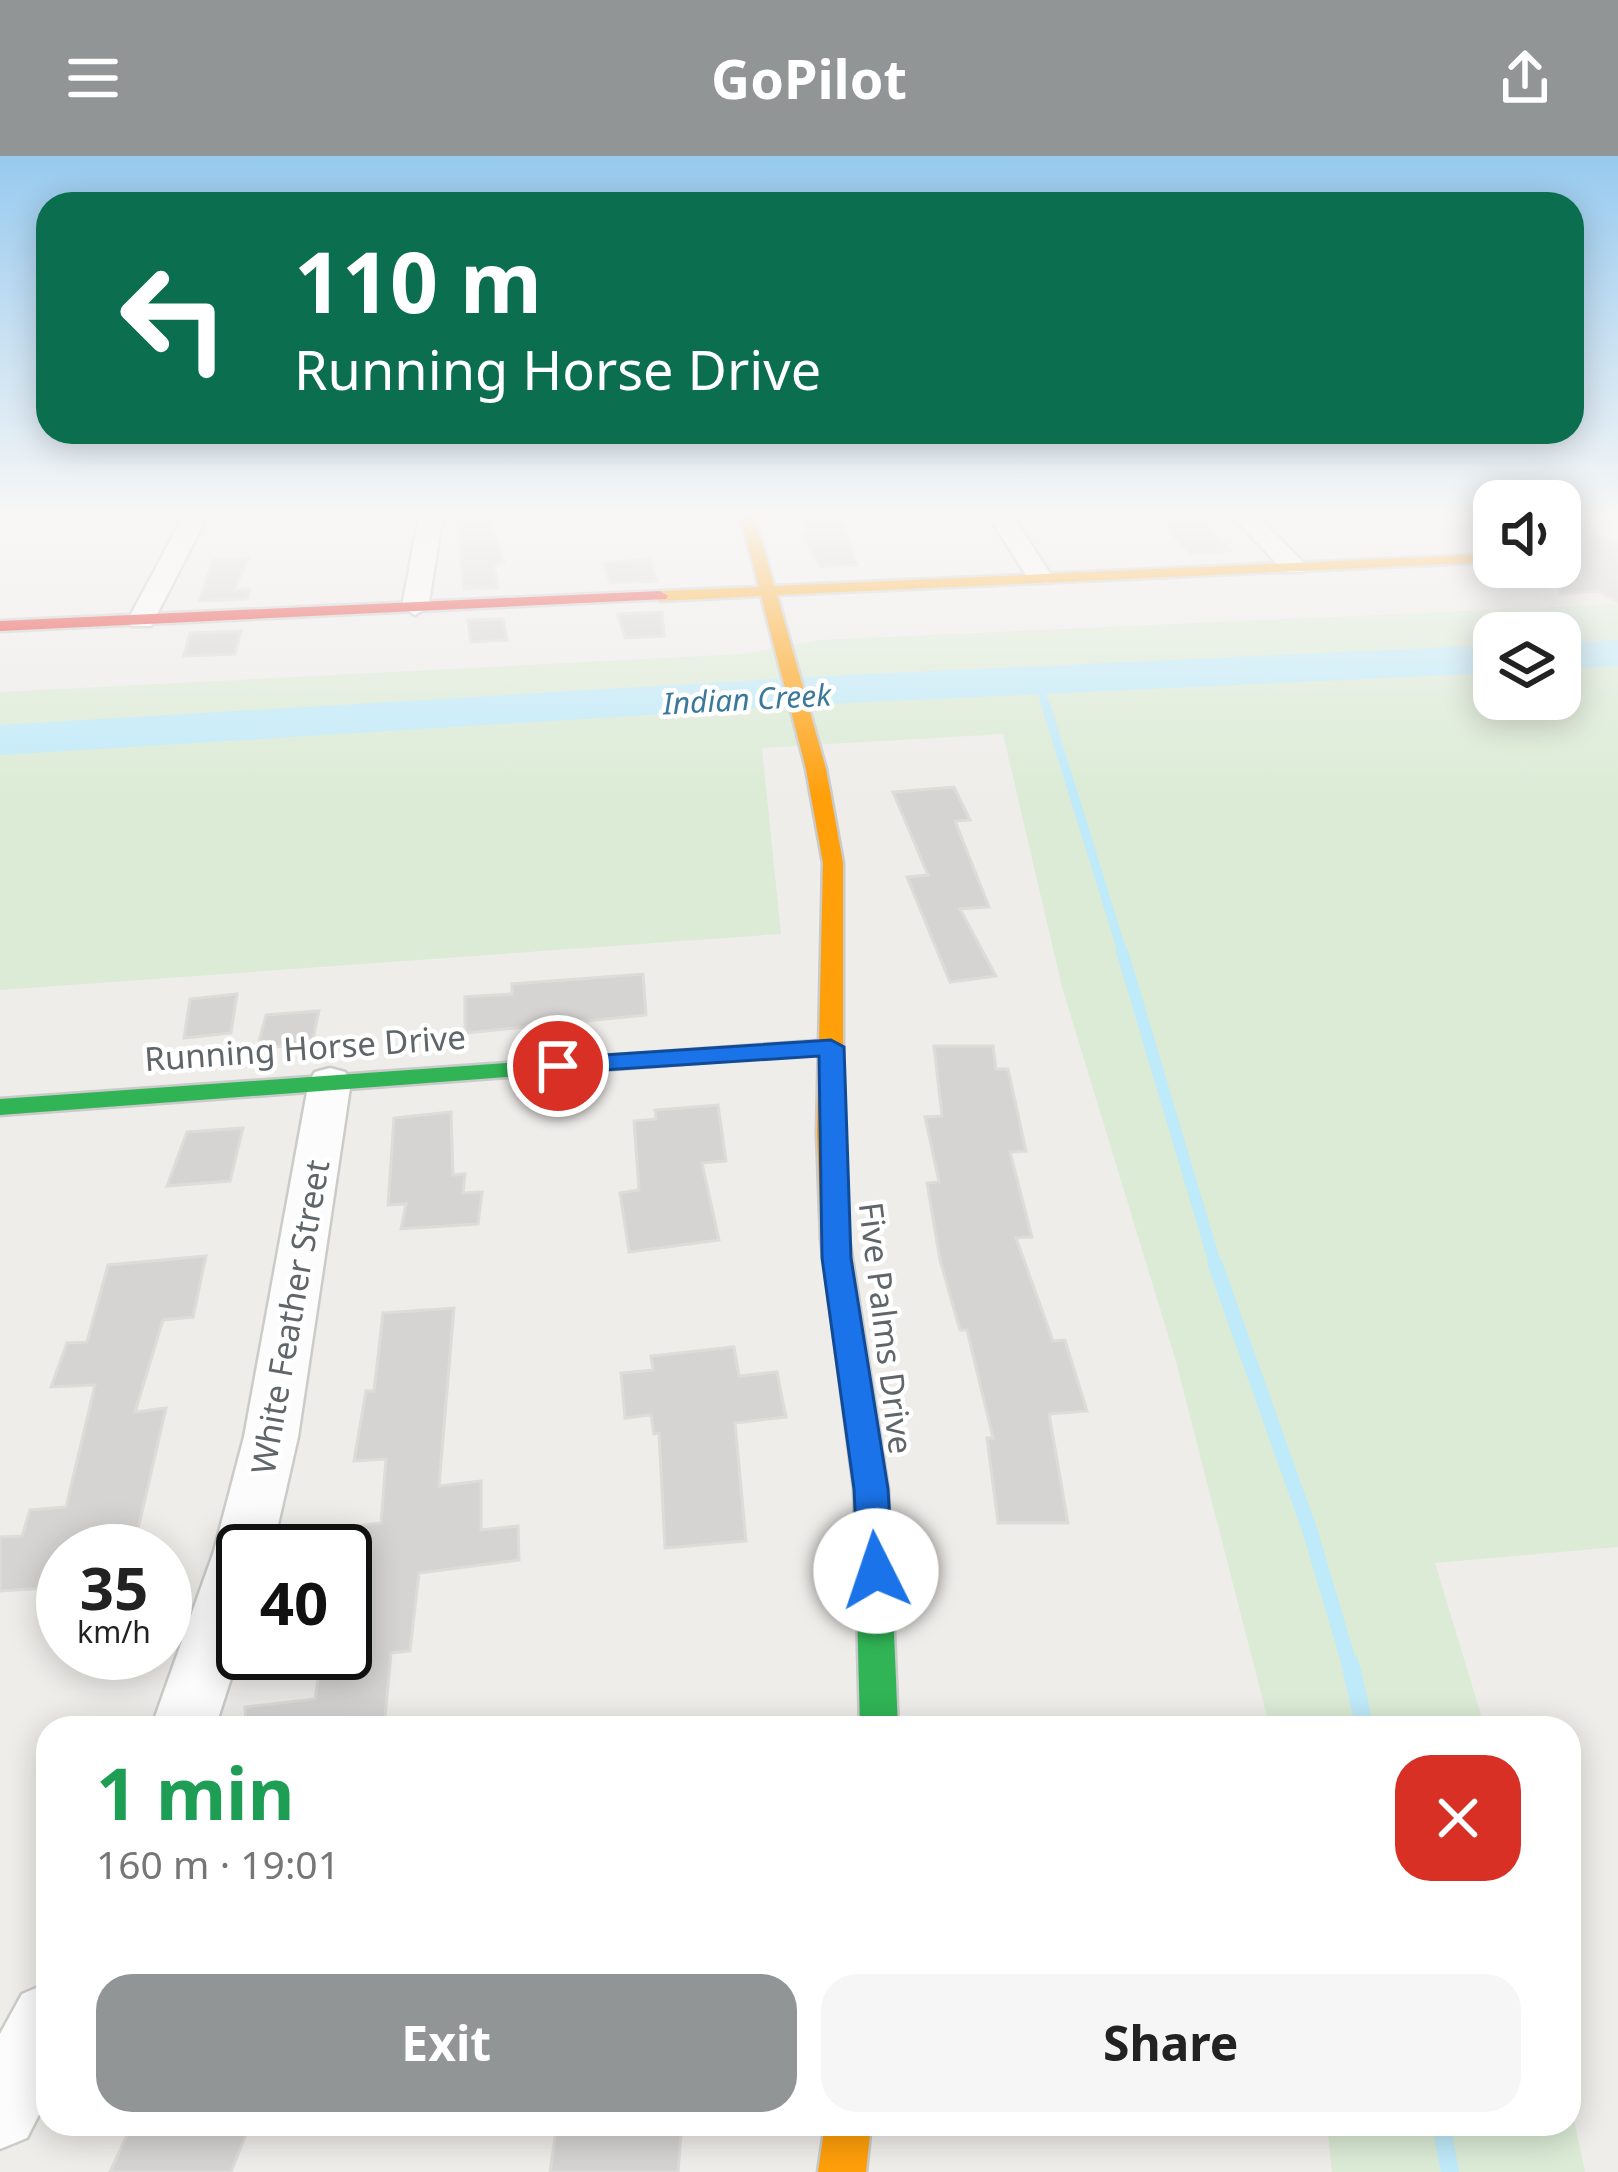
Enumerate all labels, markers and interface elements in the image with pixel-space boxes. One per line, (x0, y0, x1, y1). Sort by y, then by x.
text: GoPilot (711, 41, 907, 115)
icon: menu (60, 45, 126, 111)
icon: share (1492, 45, 1558, 111)
text: 110 m (294, 223, 542, 338)
icon: left (96, 240, 252, 396)
text: Running Horse Drive (294, 332, 821, 406)
map controls (1473, 480, 1581, 720)
button: sound (1473, 480, 1581, 588)
button: layers (1473, 612, 1581, 720)
water label: Indian Creek (661, 674, 833, 723)
street label: Running Horse Drive (143, 1014, 467, 1081)
pin (507, 1015, 609, 1117)
icon: arrive (525, 1033, 591, 1099)
street label: White Feather Street (240, 1156, 339, 1478)
street label: Five Palms Drive (849, 1199, 924, 1456)
position arrow (813, 1508, 939, 1634)
speed limit sign: 40 (216, 1524, 372, 1680)
text: 35 (80, 1546, 148, 1628)
text: km/h (77, 1611, 151, 1652)
text: 1 min (96, 1743, 294, 1841)
button: close (1395, 1755, 1521, 1881)
text: 160 m · 19:01 (96, 1837, 340, 1890)
button: Exit (96, 1974, 797, 2112)
button: Share (821, 1974, 1521, 2112)

